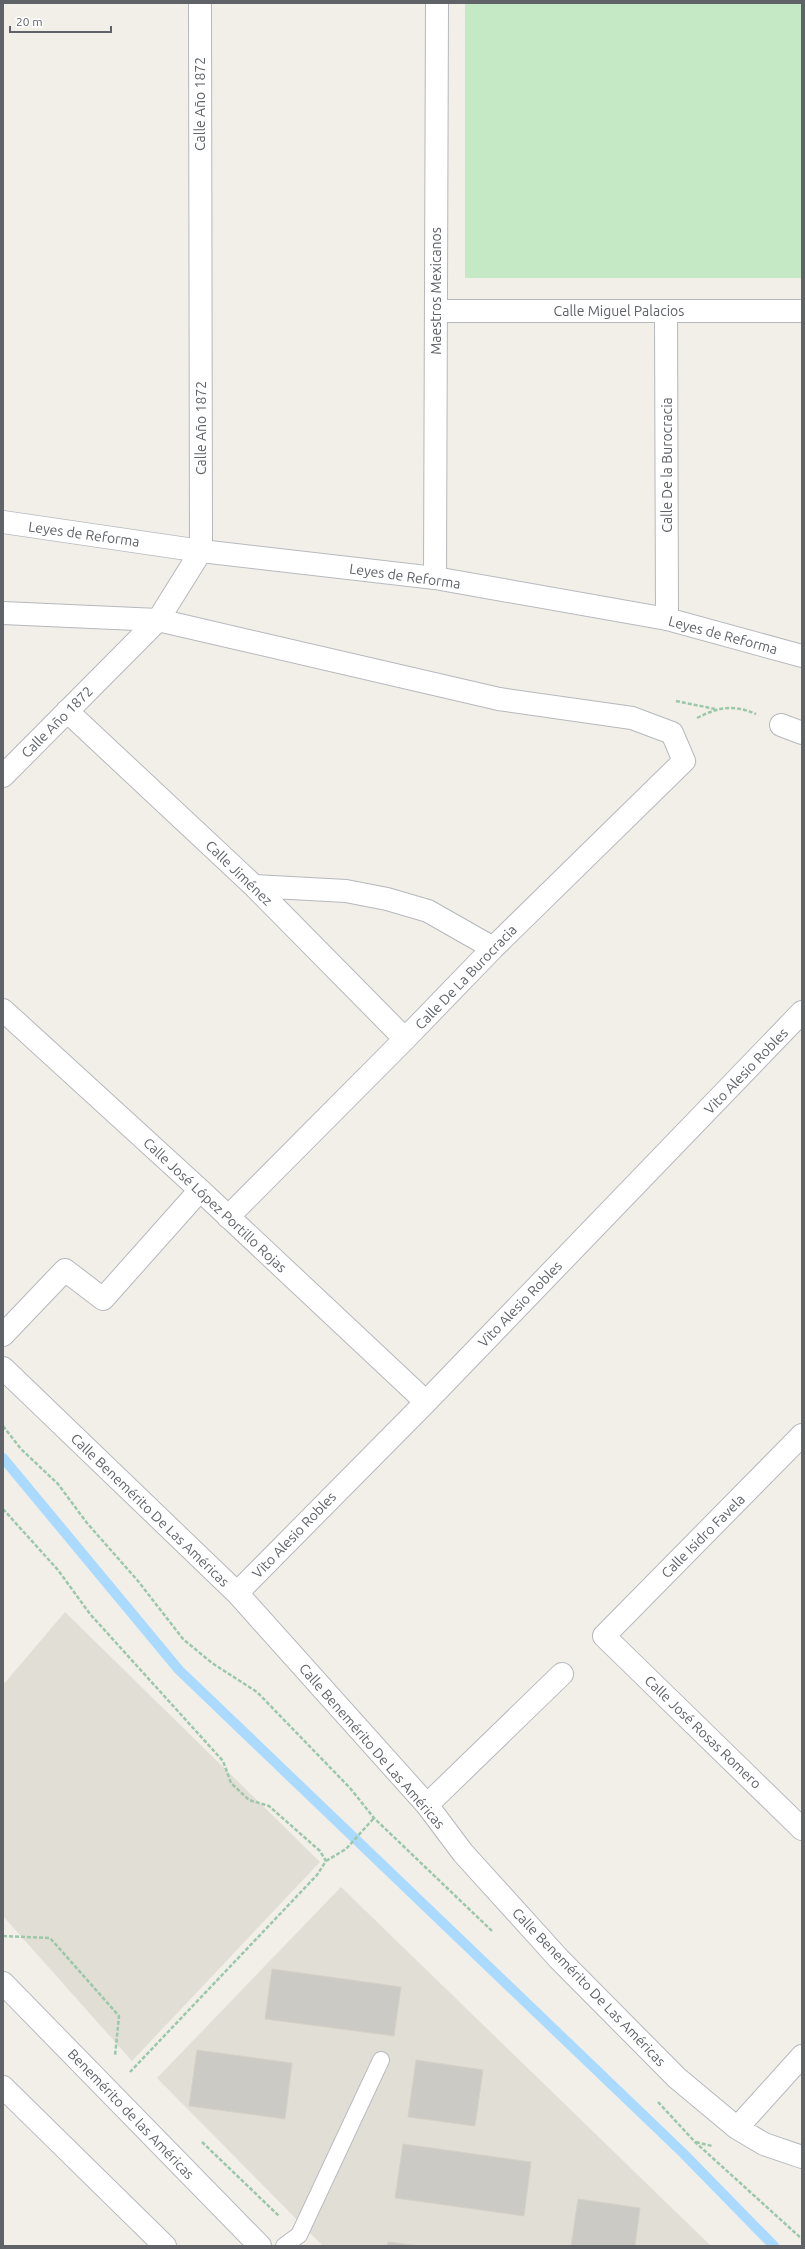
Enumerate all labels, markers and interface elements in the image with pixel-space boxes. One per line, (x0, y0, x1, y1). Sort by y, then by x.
scale bar (10, 8, 111, 34)
text: 20 m (16, 15, 43, 28)
street label: Calle Año 1872 (192, 57, 208, 151)
street label: Maestros Mexicanos (428, 227, 444, 355)
street label: Calle Miguel Palacios (554, 303, 684, 319)
street label: Calle Año 1872 (193, 381, 209, 475)
street label: Calle De la Burocracia (659, 397, 675, 533)
street label: Leyes de Reforma (27, 518, 141, 550)
street label: Leyes de Reforma (348, 560, 462, 592)
street label: Leyes de Reforma (667, 613, 779, 657)
street label: Calle Año 1872 (18, 683, 96, 761)
street label: Calle Jiménez (202, 837, 276, 909)
street label: Calle De La Burocracia (412, 921, 520, 1033)
street label: Vito Alesio Robles (701, 1025, 791, 1117)
street label: Calle José López Portillo Rojas (140, 1134, 290, 1276)
street label: Vito Alesio Robles (475, 1258, 565, 1350)
street label: Calle Benemérito De Las Américas (68, 1430, 232, 1590)
street label: Vito Alesio Robles (249, 1489, 339, 1581)
street label: Calle Isidro Favela (658, 1491, 748, 1581)
street label: Calle Benemérito De Las Américas (296, 1660, 448, 1832)
street label: Calle José Rosas Romero (641, 1672, 765, 1792)
street label: Calle Benemérito De Las Américas (509, 1905, 669, 2069)
street label: Benemérito de las Américas (65, 2046, 197, 2182)

